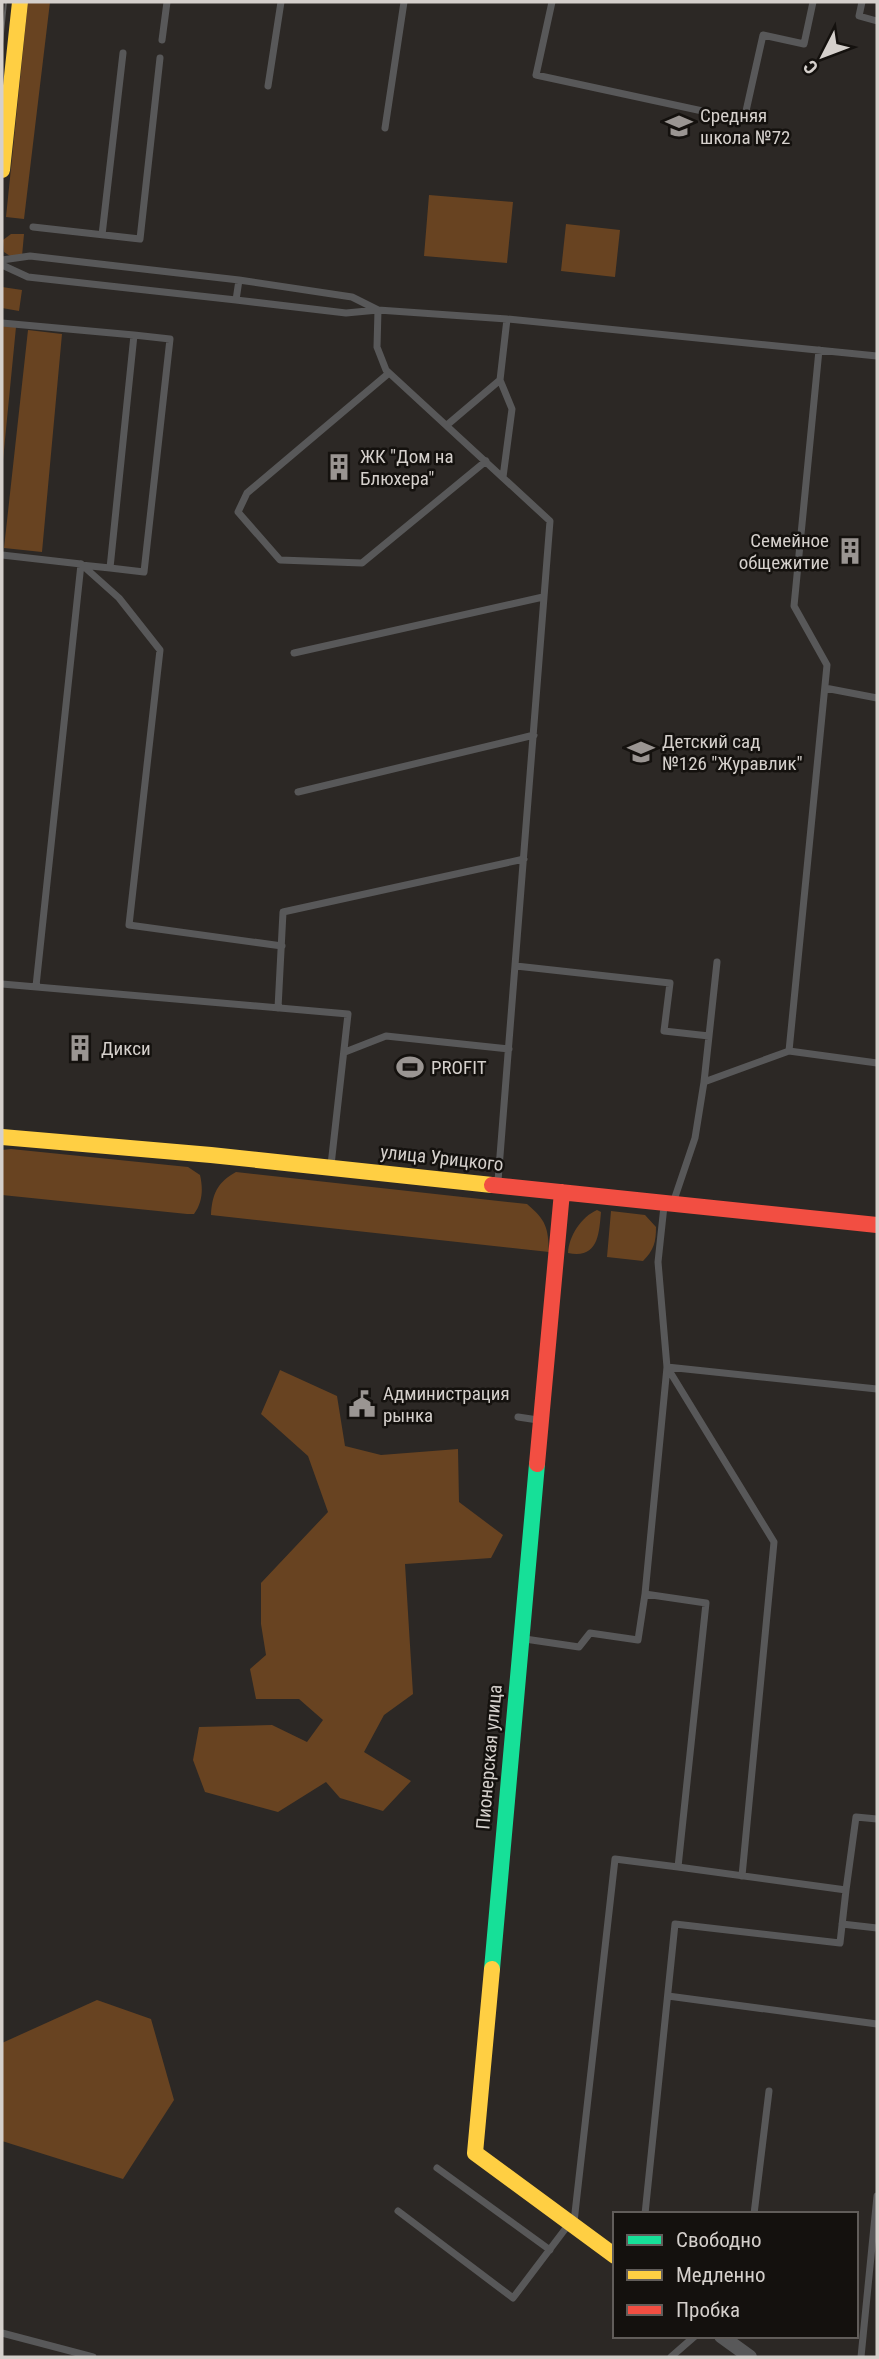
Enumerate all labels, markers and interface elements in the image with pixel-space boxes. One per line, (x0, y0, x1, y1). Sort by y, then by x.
north arrow (788, 21, 858, 91)
text: С (798, 55, 823, 79)
place label: Средняя школа №72 (700, 104, 790, 149)
school or university icon: Средняя школа №72 (664, 111, 694, 141)
place label: ЖК "Дом на Блюхера" (360, 445, 454, 490)
building icon: ЖК "Дом на Блюхера" (324, 452, 354, 482)
place label: Семейное общежитие (739, 529, 829, 574)
building icon: Семейное общежитие (835, 536, 865, 566)
place label: Детский сад №126 "Журавлик" (662, 730, 803, 775)
school or university icon: Детский сад №126 "Журавлик" (626, 737, 656, 767)
building icon: Дикси (65, 1033, 95, 1063)
place label: Дикси (101, 1037, 151, 1060)
sports icon: PROFIT (395, 1052, 425, 1082)
place label: PROFIT (431, 1056, 487, 1079)
street label: улица Урицкого (379, 1140, 505, 1176)
place label: Администрация рынка (383, 1382, 510, 1427)
public building icon: Администрация рынка (347, 1389, 377, 1419)
street label: Пионерская улица (471, 1684, 507, 1830)
legend (613, 2212, 858, 2338)
text: Свободно (676, 2228, 762, 2252)
text: Медленно (676, 2263, 765, 2287)
text: Пробка (676, 2298, 740, 2322)

